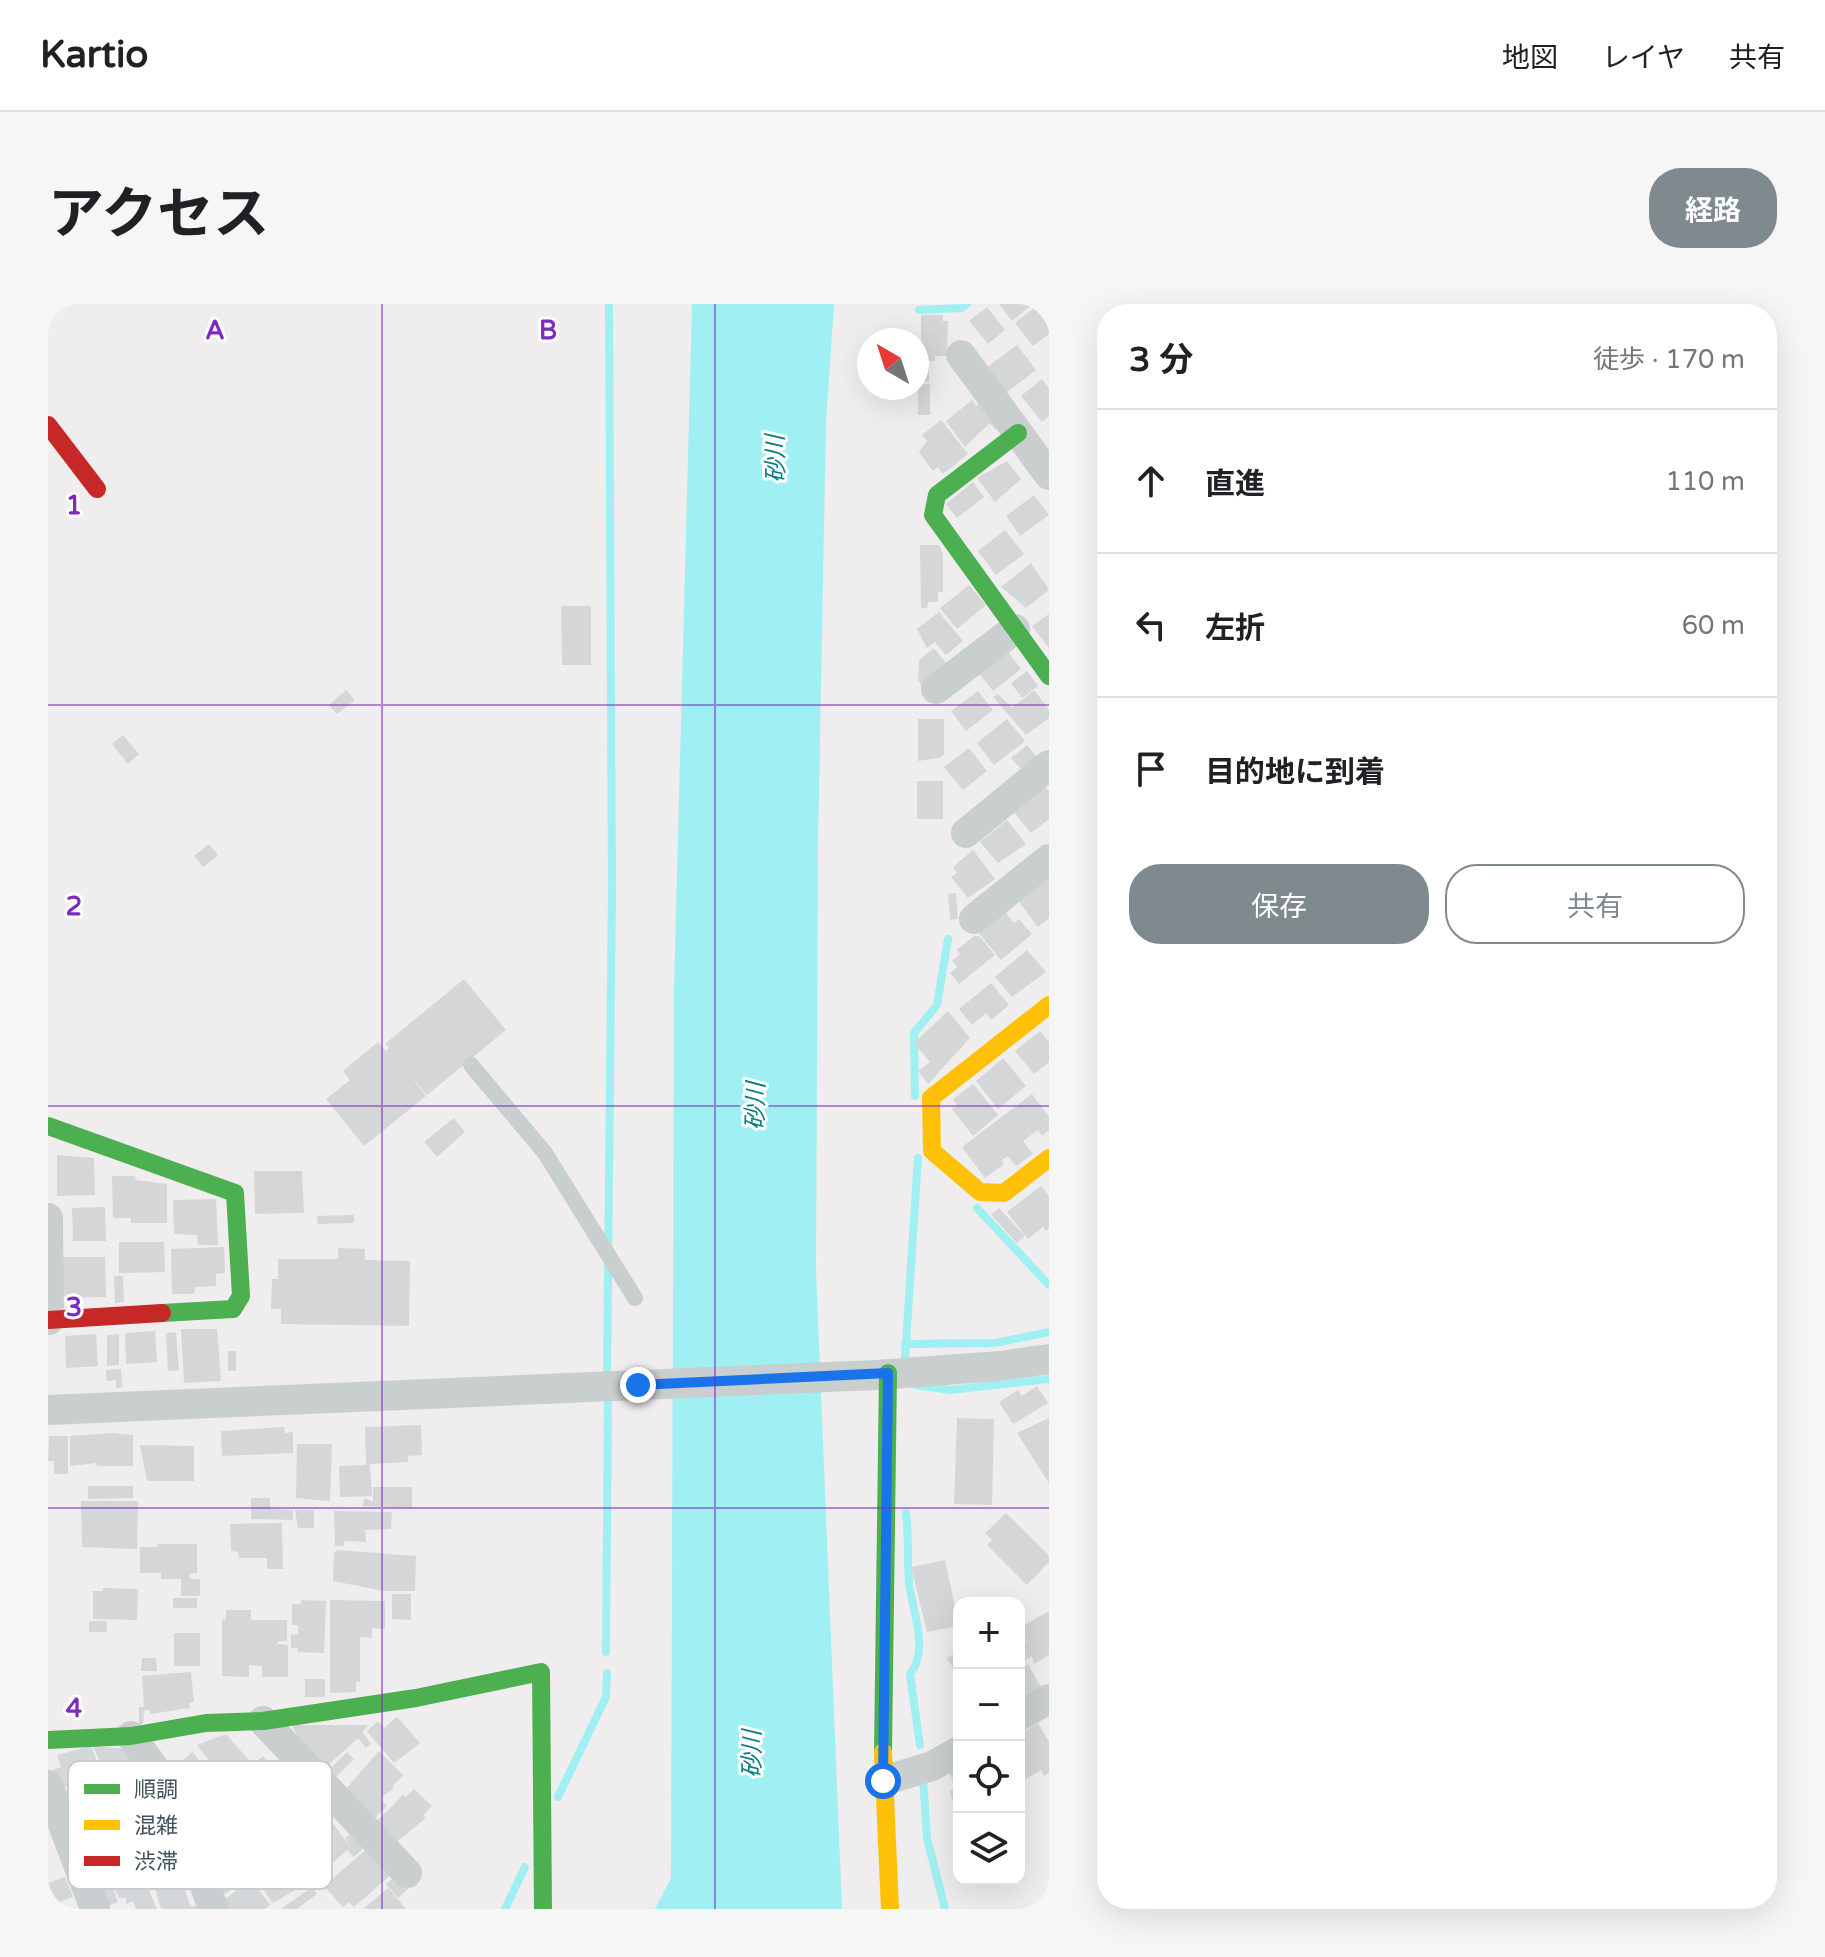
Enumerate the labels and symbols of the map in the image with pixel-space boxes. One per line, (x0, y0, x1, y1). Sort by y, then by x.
text: A (205, 315, 225, 346)
text: B (539, 315, 557, 346)
north arrow (857, 328, 929, 400)
water label: 砂川 (761, 432, 791, 483)
text: 1 (66, 490, 82, 521)
text: 2 (66, 891, 82, 922)
water label: 砂川 (741, 1079, 771, 1130)
text: 3 (66, 1292, 82, 1323)
route end (620, 1367, 656, 1403)
text: 4 (66, 1693, 82, 1724)
water label: 砂川 (738, 1727, 767, 1778)
legend (68, 1761, 332, 1889)
route start (865, 1763, 901, 1799)
text: 順調 (134, 1777, 178, 1803)
text: 混雑 (134, 1813, 178, 1839)
text: 渋滞 (134, 1849, 178, 1875)

